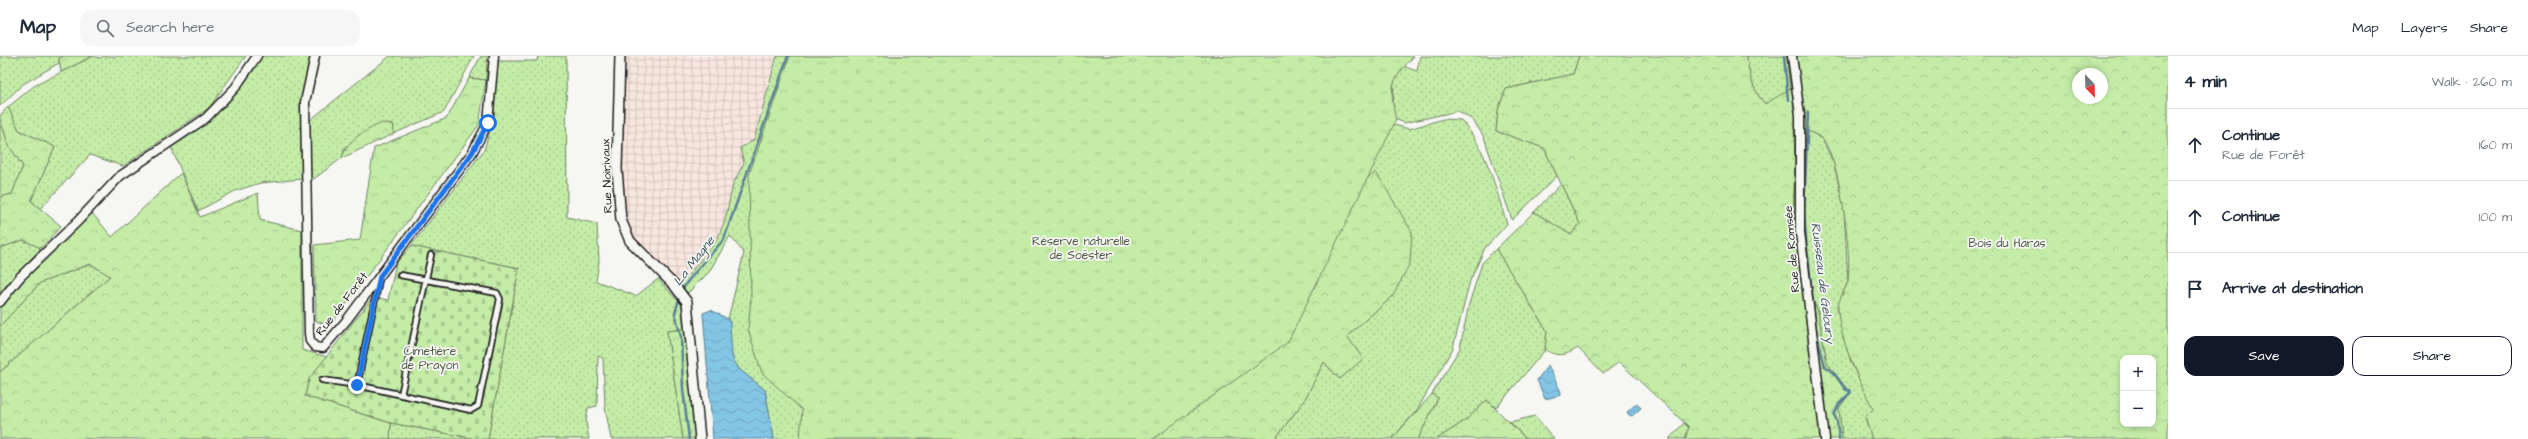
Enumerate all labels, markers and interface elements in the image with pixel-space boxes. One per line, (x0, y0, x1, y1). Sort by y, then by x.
search box (80, 10, 360, 46)
text: Map (20, 14, 56, 41)
icon: search (94, 17, 116, 39)
text: Search here (126, 17, 215, 38)
text: Map (2352, 18, 2379, 38)
text: Layers (2401, 18, 2448, 38)
text: Share (2470, 18, 2508, 38)
north arrow (2072, 68, 2108, 104)
text: 4 min (2184, 70, 2227, 94)
text: Walk · 260 m (2432, 73, 2512, 91)
route start (479, 114, 497, 132)
text: Continue (2222, 125, 2280, 146)
icon: ahead (2184, 134, 2206, 156)
text: 160 m (2479, 136, 2512, 154)
street label: Rue Noirivaux (597, 138, 617, 214)
text: Rue de Forêt (2222, 146, 2305, 164)
street label: Rue de Romsée (1780, 204, 1804, 293)
icon: ahead (2184, 206, 2206, 228)
text: Continue (2222, 206, 2280, 227)
text: 100 m (2479, 208, 2512, 226)
water label: Ruisseau de Geloury (1806, 222, 1840, 346)
water label: La Magne (669, 232, 720, 290)
park label: Réserve naturelle de Soëster (1032, 233, 1131, 264)
park label: Bois du Haras (1968, 235, 2046, 252)
street label: Rue de Forêt (312, 269, 372, 339)
icon: arrive (2184, 278, 2206, 300)
text: Arrive at destination (2222, 278, 2363, 299)
button: Save (2184, 336, 2344, 376)
button: Share (2352, 336, 2512, 376)
park label: Cimetière de Prayon (401, 343, 459, 375)
map controls (2120, 355, 2156, 427)
button: + (2120, 355, 2156, 391)
route end (348, 376, 366, 394)
button: − (2120, 391, 2156, 427)

